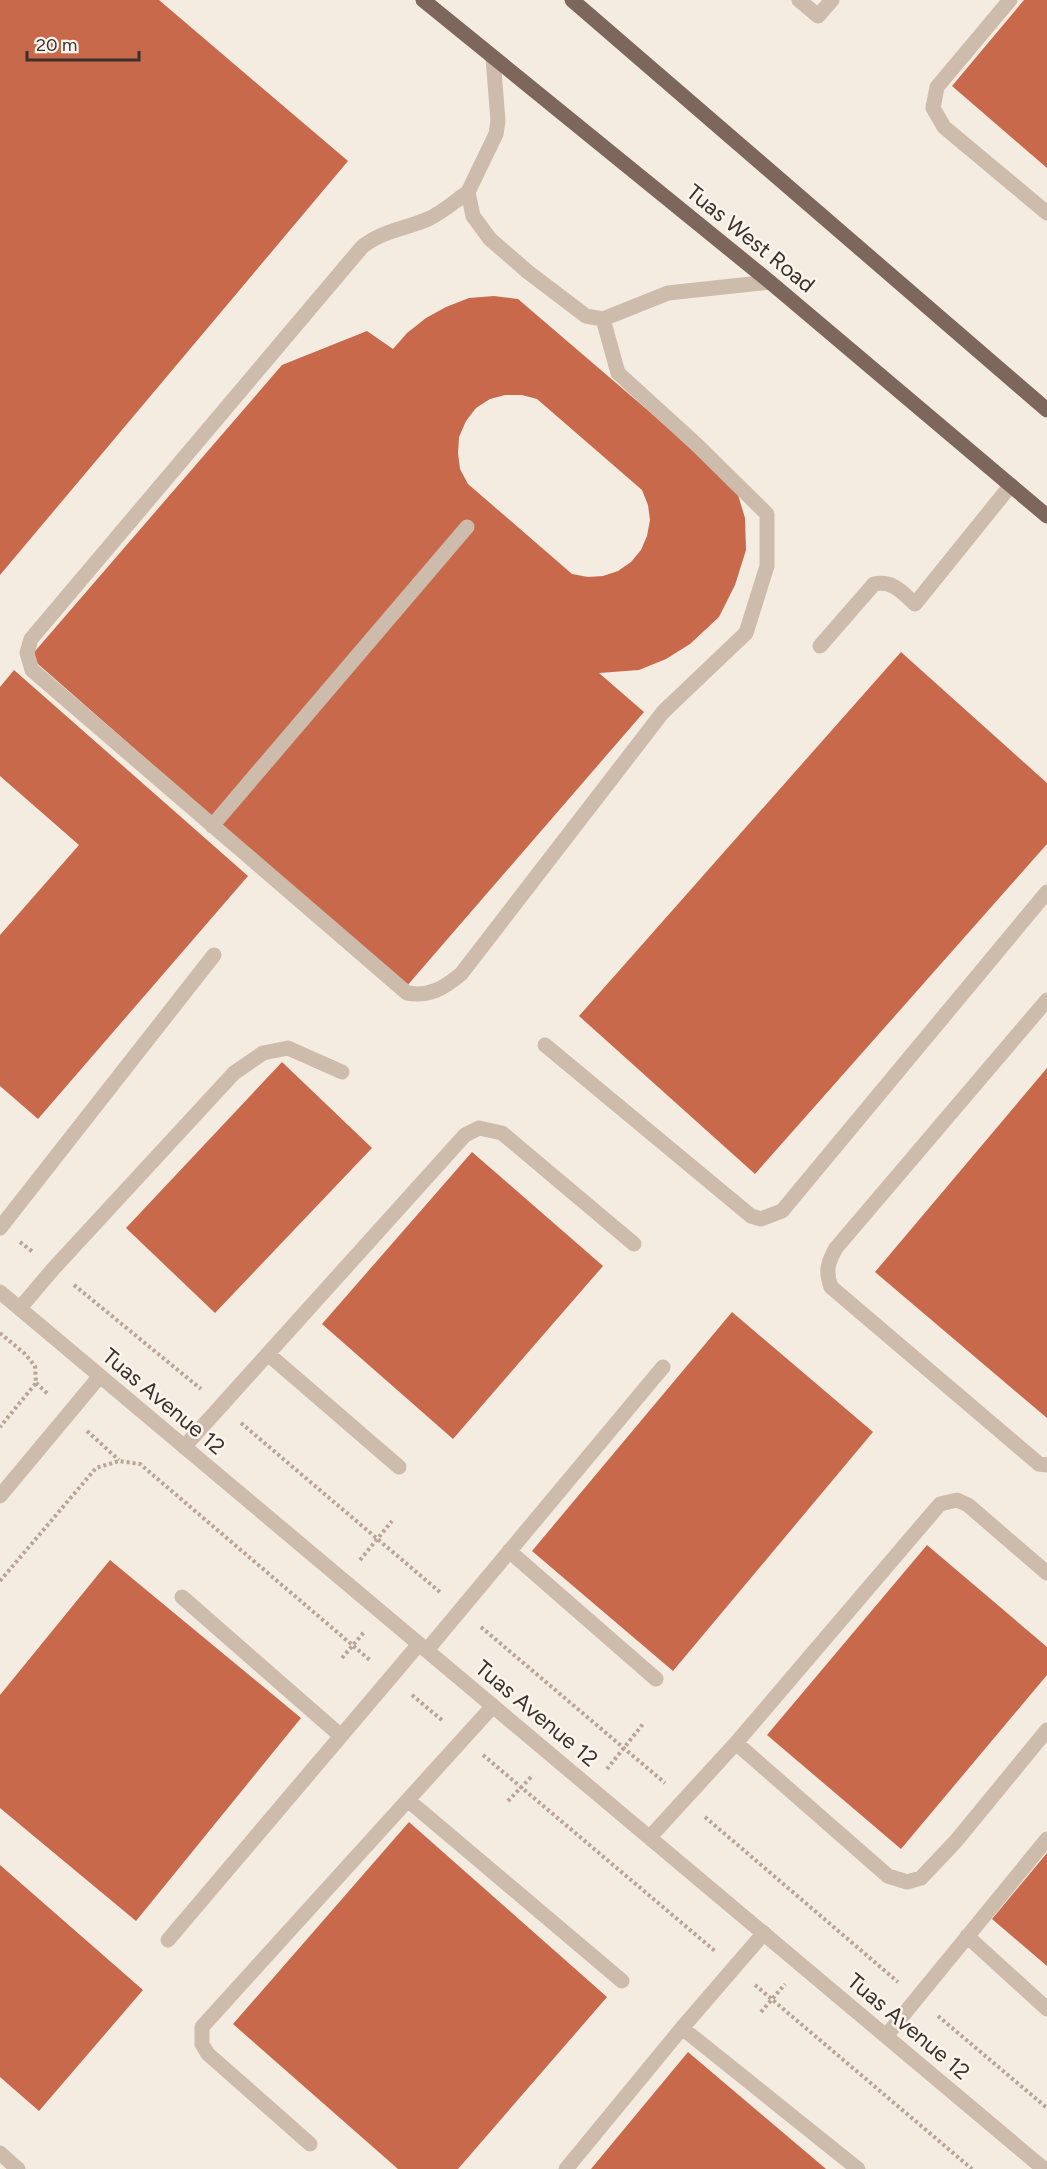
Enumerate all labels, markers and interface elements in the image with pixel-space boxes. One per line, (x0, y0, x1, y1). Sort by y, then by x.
scale bar (27, 24, 140, 62)
text: 20 m (36, 34, 77, 56)
street label: Tuas West Road (681, 178, 820, 298)
street label: Tuas Avenue 12 (97, 1342, 230, 1460)
street label: Tuas Avenue 12 (470, 1654, 603, 1772)
street label: Tuas Avenue 12 (842, 1967, 975, 2085)

